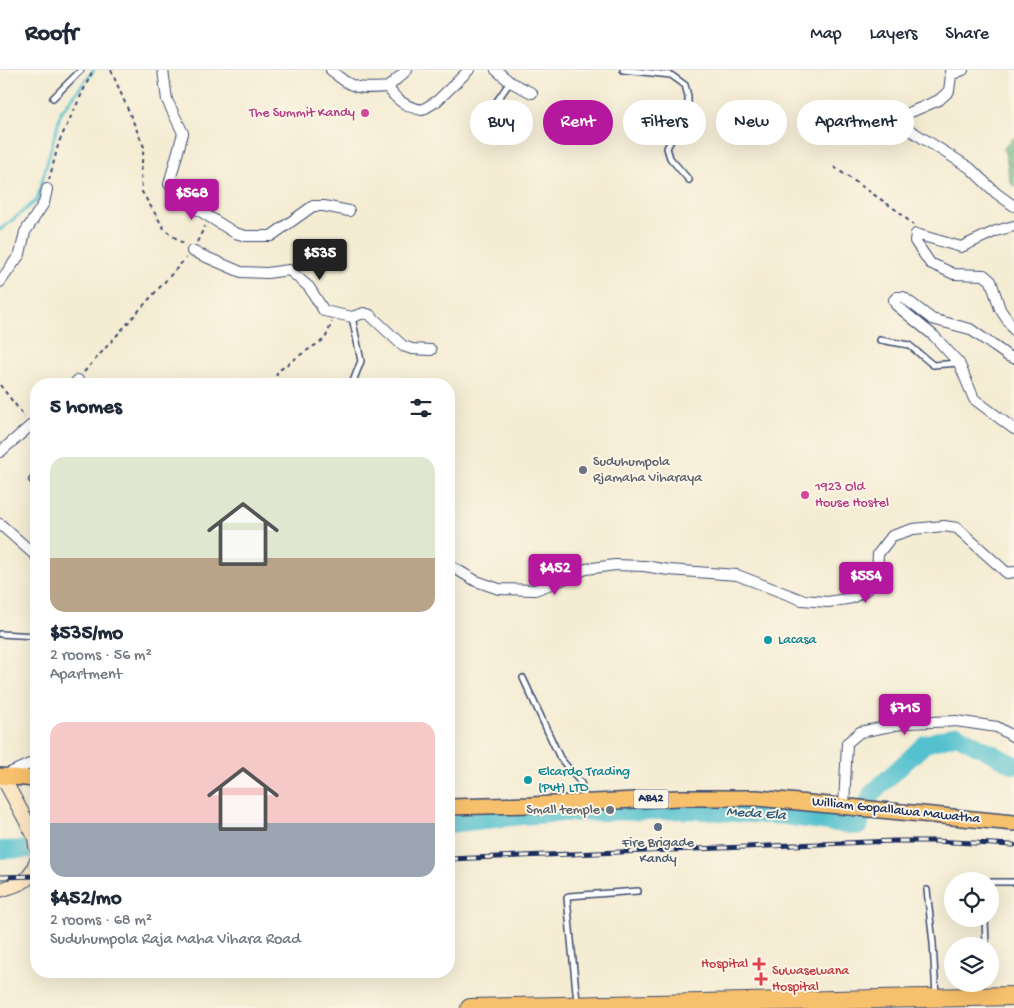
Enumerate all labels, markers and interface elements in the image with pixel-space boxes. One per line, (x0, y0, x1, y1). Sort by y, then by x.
text: Roofr (25, 20, 78, 49)
text: Map (810, 24, 842, 45)
text: Layers (870, 24, 917, 45)
text: Share (945, 24, 989, 45)
chip: Buy (470, 100, 533, 145)
chip: Rent (543, 100, 613, 145)
chip: Filters (623, 100, 706, 145)
chip: New (716, 100, 787, 145)
chip: Apartment (797, 100, 914, 145)
place label: The Summit Kandy (248, 105, 355, 122)
marker: The Summit Kandy (359, 107, 371, 119)
pin: $568 (162, 178, 222, 221)
text: $568 (176, 185, 208, 204)
pin: $535 (290, 238, 350, 281)
text: $535 (304, 245, 336, 264)
icon: filters (407, 394, 435, 422)
text: 5 homes (50, 396, 122, 421)
place label: Suduhumpola Rjamaha Viharaya (593, 454, 703, 487)
marker: Suduhumpola Rjamaha Viharaya (577, 464, 589, 476)
place label: 1923 Old House Hostel (814, 479, 889, 512)
icon: home (198, 489, 288, 579)
marker: 1923 Old House Hostel (799, 489, 811, 501)
pin: $452 (525, 554, 585, 596)
text: $452 (539, 560, 571, 579)
pin: $554 (836, 562, 896, 604)
text: $554 (850, 568, 882, 587)
text: $535/mo (50, 622, 123, 647)
place label: Lacasa (778, 632, 818, 649)
marker: Lacasa (762, 634, 774, 646)
text: 2 rooms · 56 m² (50, 647, 152, 666)
text: Apartment (50, 666, 122, 685)
pin: $715 (875, 694, 935, 736)
text: $715 (890, 700, 920, 719)
icon: home (198, 754, 288, 844)
place label: Elcardo Trading (Pvt) LTD (538, 764, 630, 797)
marker: Elcardo Trading (Pvt) LTD (522, 774, 534, 786)
road number: AB42 (634, 790, 668, 809)
street label: William Gopallawa Mawatha (811, 794, 982, 828)
place label: Small temple (526, 802, 601, 819)
water label: Meda Ela (726, 803, 788, 825)
marker: Small temple (604, 804, 616, 816)
marker: Fire Brigade Kandy (652, 821, 664, 833)
place label: Fire Brigade Kandy (621, 835, 695, 868)
map controls (944, 872, 999, 992)
button: locate (944, 872, 999, 927)
text: $452/mo (50, 887, 122, 912)
text: 2 rooms · 68 m² (50, 912, 152, 931)
text: Suduhumpola Raja Maha Vihara Road (50, 931, 301, 950)
button: layers (944, 937, 999, 992)
place label: Hospital (701, 956, 748, 973)
marker: Hospital (752, 957, 766, 971)
place label: Suwasewana Hospital (772, 963, 850, 996)
marker: Suwasewana Hospital (754, 972, 768, 986)

